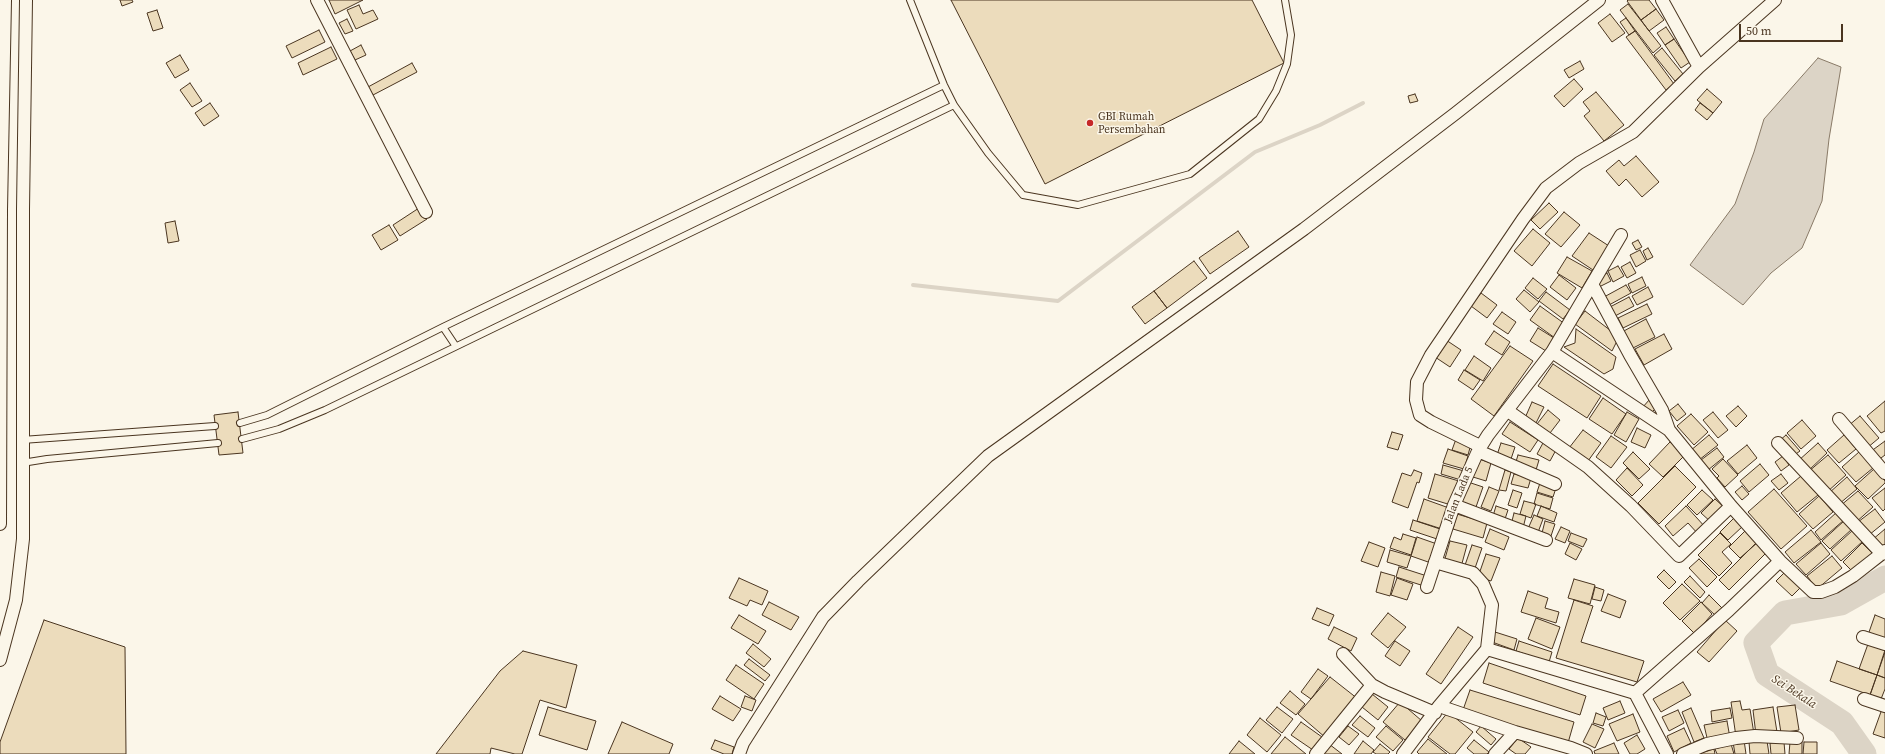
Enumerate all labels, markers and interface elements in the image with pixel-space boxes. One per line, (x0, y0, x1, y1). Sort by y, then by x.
scale bar (1741, 16, 1845, 42)
text: 50 m (1746, 23, 1772, 39)
place label: GBI Rumah Persembahan (1098, 110, 1165, 136)
marker: GBI Rumah Persembahan (1085, 118, 1095, 128)
street label: Jalan Lada 5 (1442, 465, 1476, 525)
water label: Sei Bekala (1769, 672, 1819, 712)

